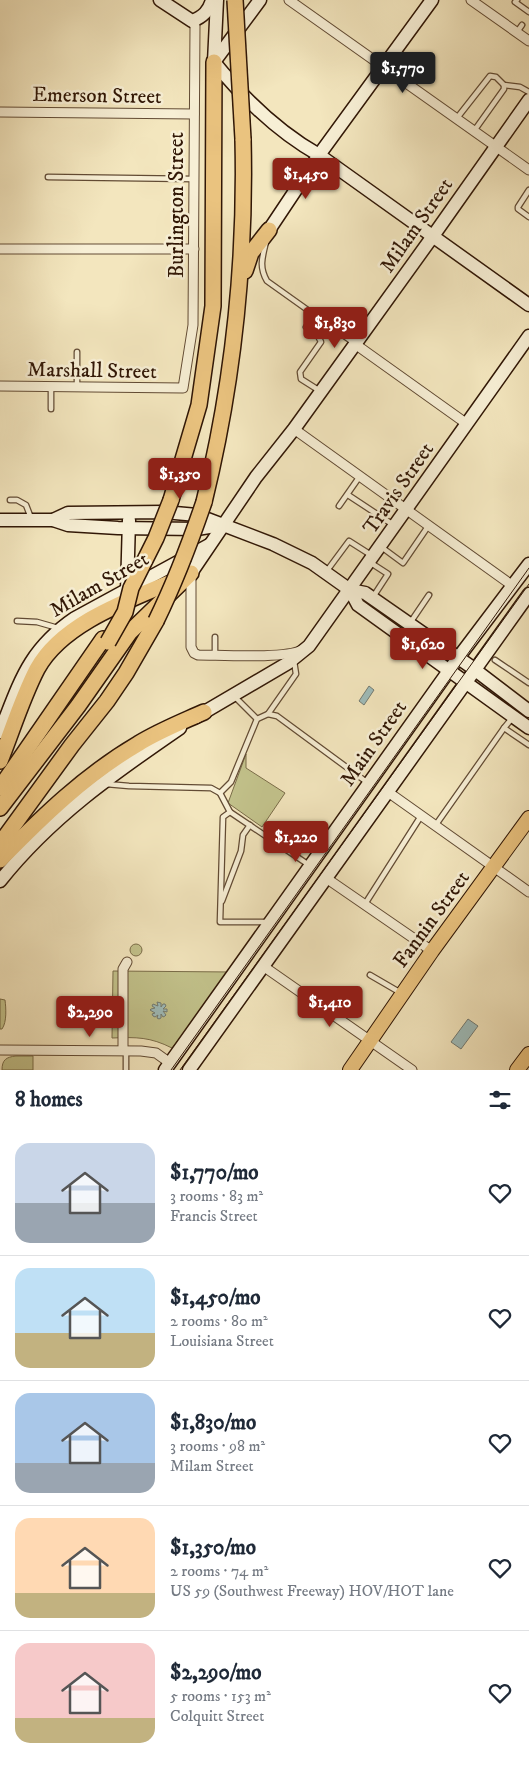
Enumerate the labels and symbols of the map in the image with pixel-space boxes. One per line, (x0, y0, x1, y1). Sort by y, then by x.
pin: $1,770 (362, 52, 444, 94)
street label: Emerson Street (32, 82, 162, 110)
street label: Burlington Street (164, 132, 190, 278)
pin: $1,450 (265, 158, 347, 200)
street label: Milam Street (375, 173, 459, 278)
pin: $1,830 (294, 306, 376, 349)
street label: Marshall Street (27, 357, 157, 385)
street label: Travis Street (358, 437, 440, 540)
pin: $1,350 (139, 458, 221, 500)
street label: Milam Street (45, 546, 154, 624)
pin: $1,620 (382, 628, 464, 670)
street label: Main Street (335, 695, 413, 791)
pin: $1,220 (255, 820, 337, 863)
street label: Fannin Street (388, 866, 476, 973)
pin: $1,410 (289, 986, 371, 1028)
pin: $2,290 (49, 996, 131, 1038)

